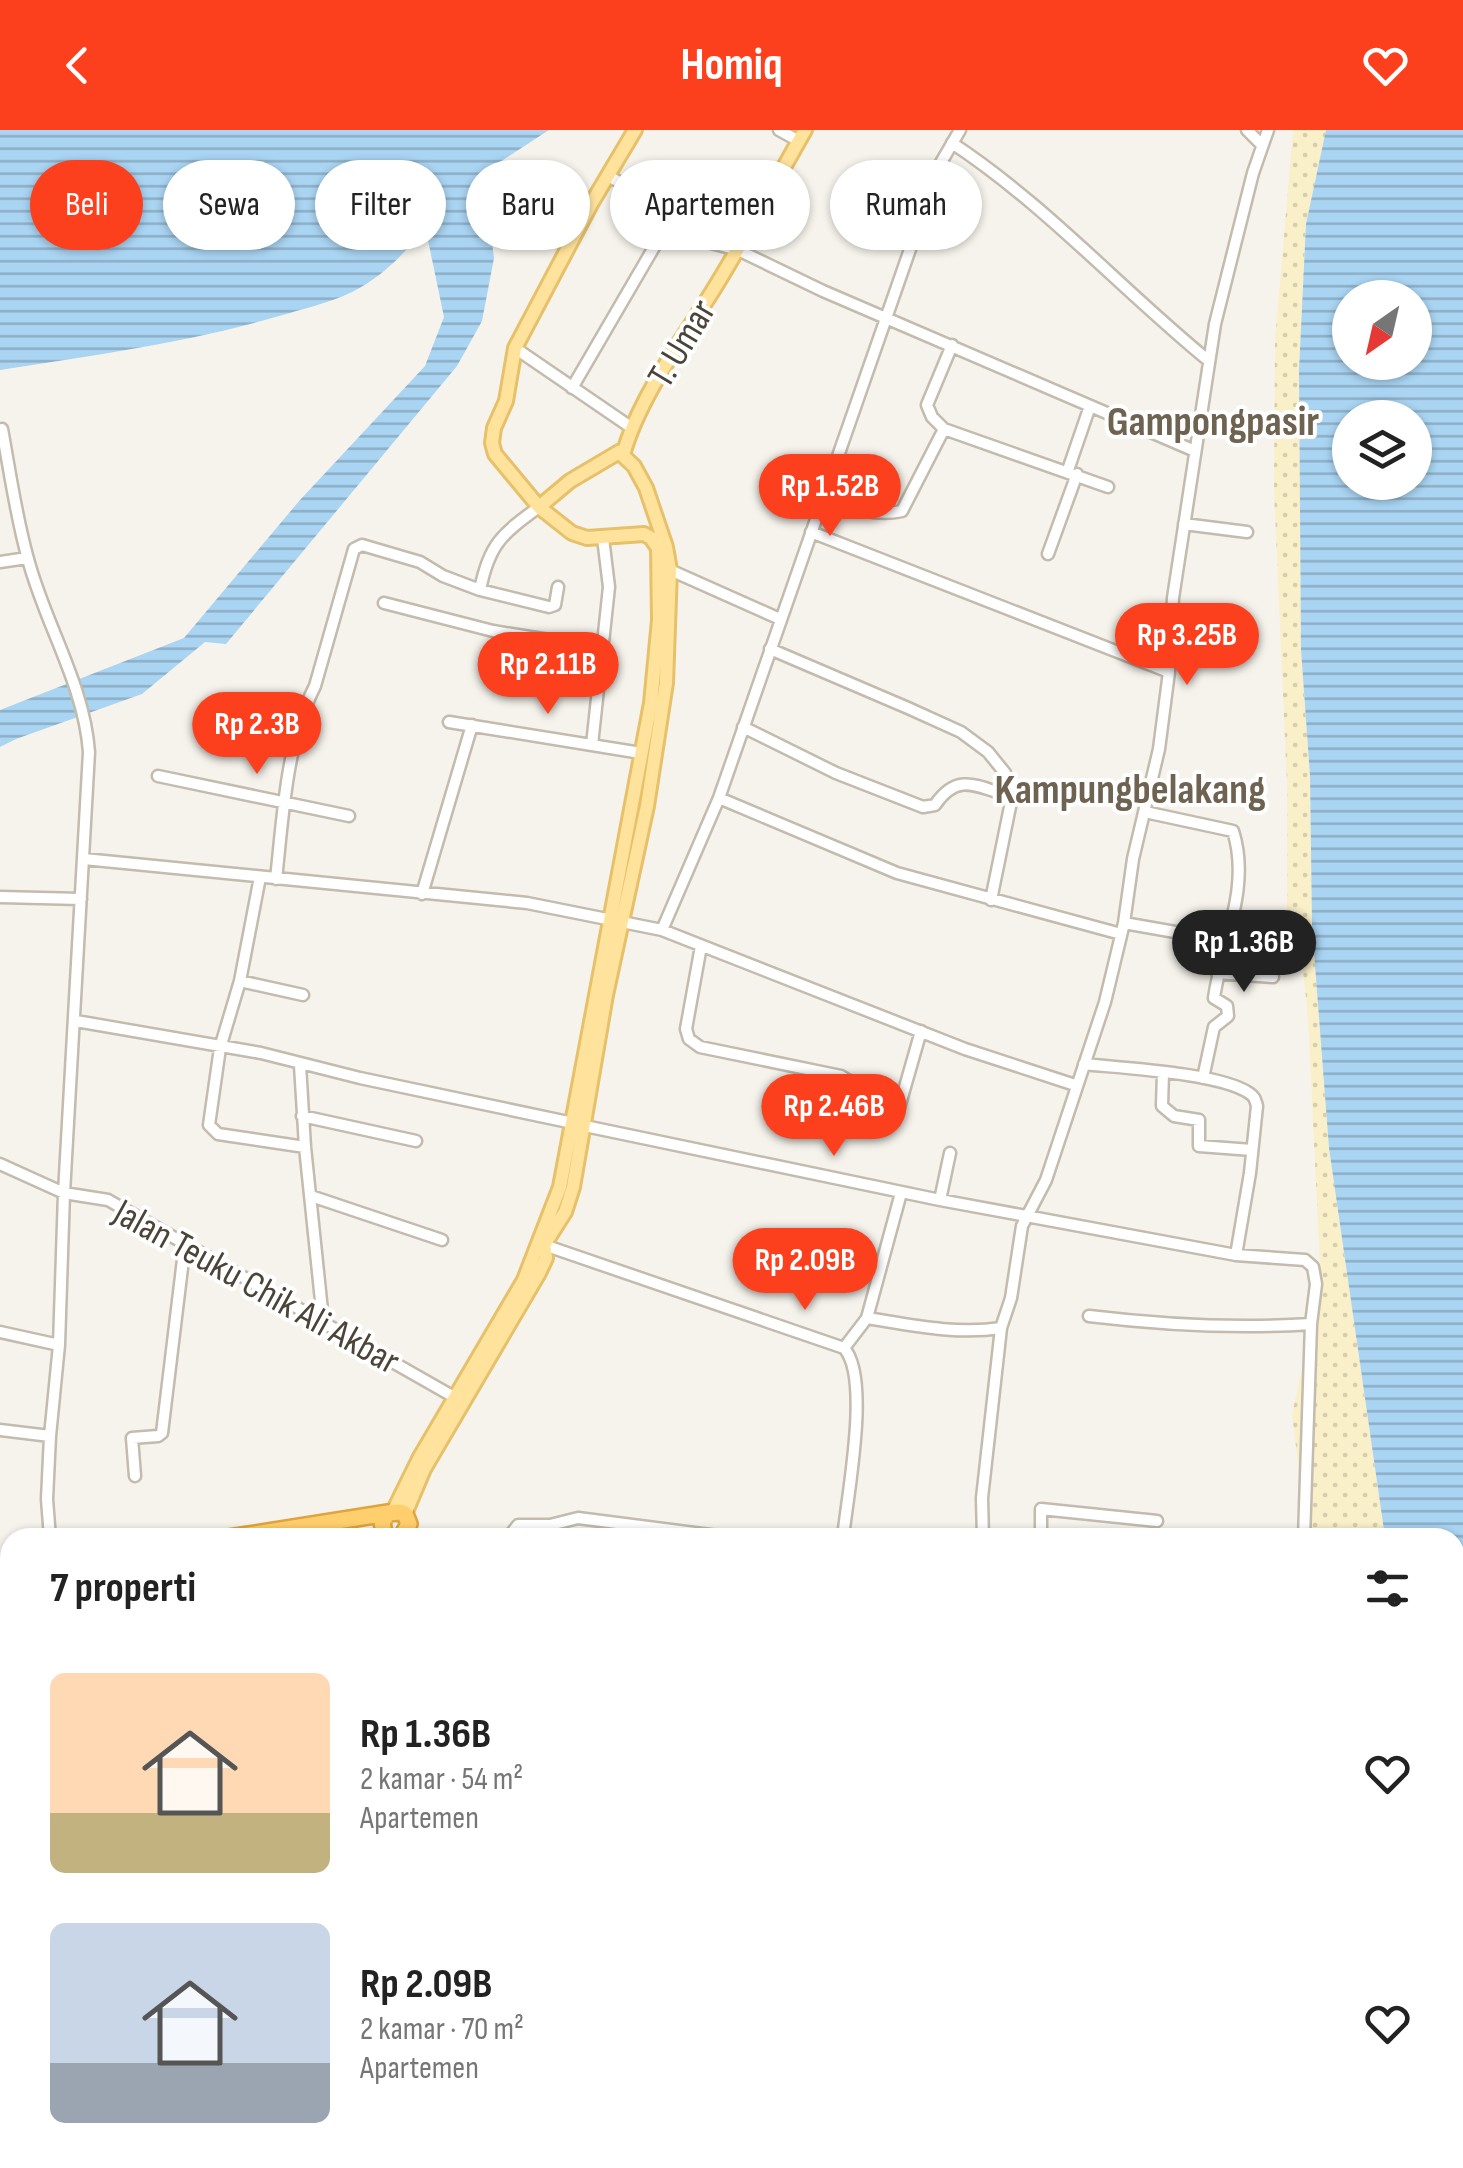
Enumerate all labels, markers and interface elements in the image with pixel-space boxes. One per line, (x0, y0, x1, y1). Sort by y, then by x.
icon: back (50, 38, 105, 93)
text: Homiq (680, 38, 783, 93)
icon: heart (1358, 38, 1413, 93)
chip: Beli (30, 160, 143, 250)
chip: Sewa (163, 160, 295, 250)
chip: Filter (315, 160, 446, 250)
chip: Baru (466, 160, 590, 250)
chip: Apartemen (610, 160, 810, 250)
chip: Rumah (830, 160, 982, 250)
north arrow (1332, 280, 1432, 380)
map controls (1332, 280, 1432, 500)
street label: T. Umar (639, 292, 726, 396)
district label: Gampongpasir (1107, 397, 1319, 448)
button: layers (1332, 400, 1432, 500)
pin: Rp 1.52B (727, 454, 933, 539)
text: Rp 1.52B (781, 467, 879, 506)
pin: Rp 3.25B (1084, 603, 1290, 688)
text: Rp 3.25B (1137, 616, 1237, 655)
pin: Rp 2.11B (445, 632, 651, 717)
text: Rp 2.11B (500, 645, 596, 684)
pin: Rp 2.3B (165, 692, 349, 777)
text: Rp 2.3B (214, 705, 300, 744)
district label: Kampungbelakang (994, 765, 1266, 816)
pin: Rp 1.36B (1141, 910, 1347, 995)
text: Rp 1.36B (1194, 923, 1294, 962)
pin: Rp 2.46B (731, 1074, 937, 1159)
text: Rp 2.46B (783, 1087, 885, 1126)
street label: Jalan Teuku Chik Ali Akbar (105, 1190, 407, 1384)
pin: Rp 2.09B (702, 1228, 908, 1313)
text: Rp 2.09B (755, 1241, 855, 1280)
icon: filters (1360, 1561, 1415, 1616)
text: 7 properti (50, 1563, 196, 1614)
text: Rp 1.36B (360, 1709, 491, 1760)
icon: home (130, 1713, 250, 1833)
icon: heart (1360, 1746, 1415, 1801)
text: 2 kamar · 54 m² (360, 1760, 523, 1799)
text: Apartemen (360, 1799, 479, 1838)
text: Rp 2.09B (360, 1959, 492, 2010)
icon: home (130, 1963, 250, 2083)
icon: heart (1360, 1996, 1415, 2051)
text: 2 kamar · 70 m² (360, 2010, 524, 2049)
text: Apartemen (360, 2049, 479, 2088)

